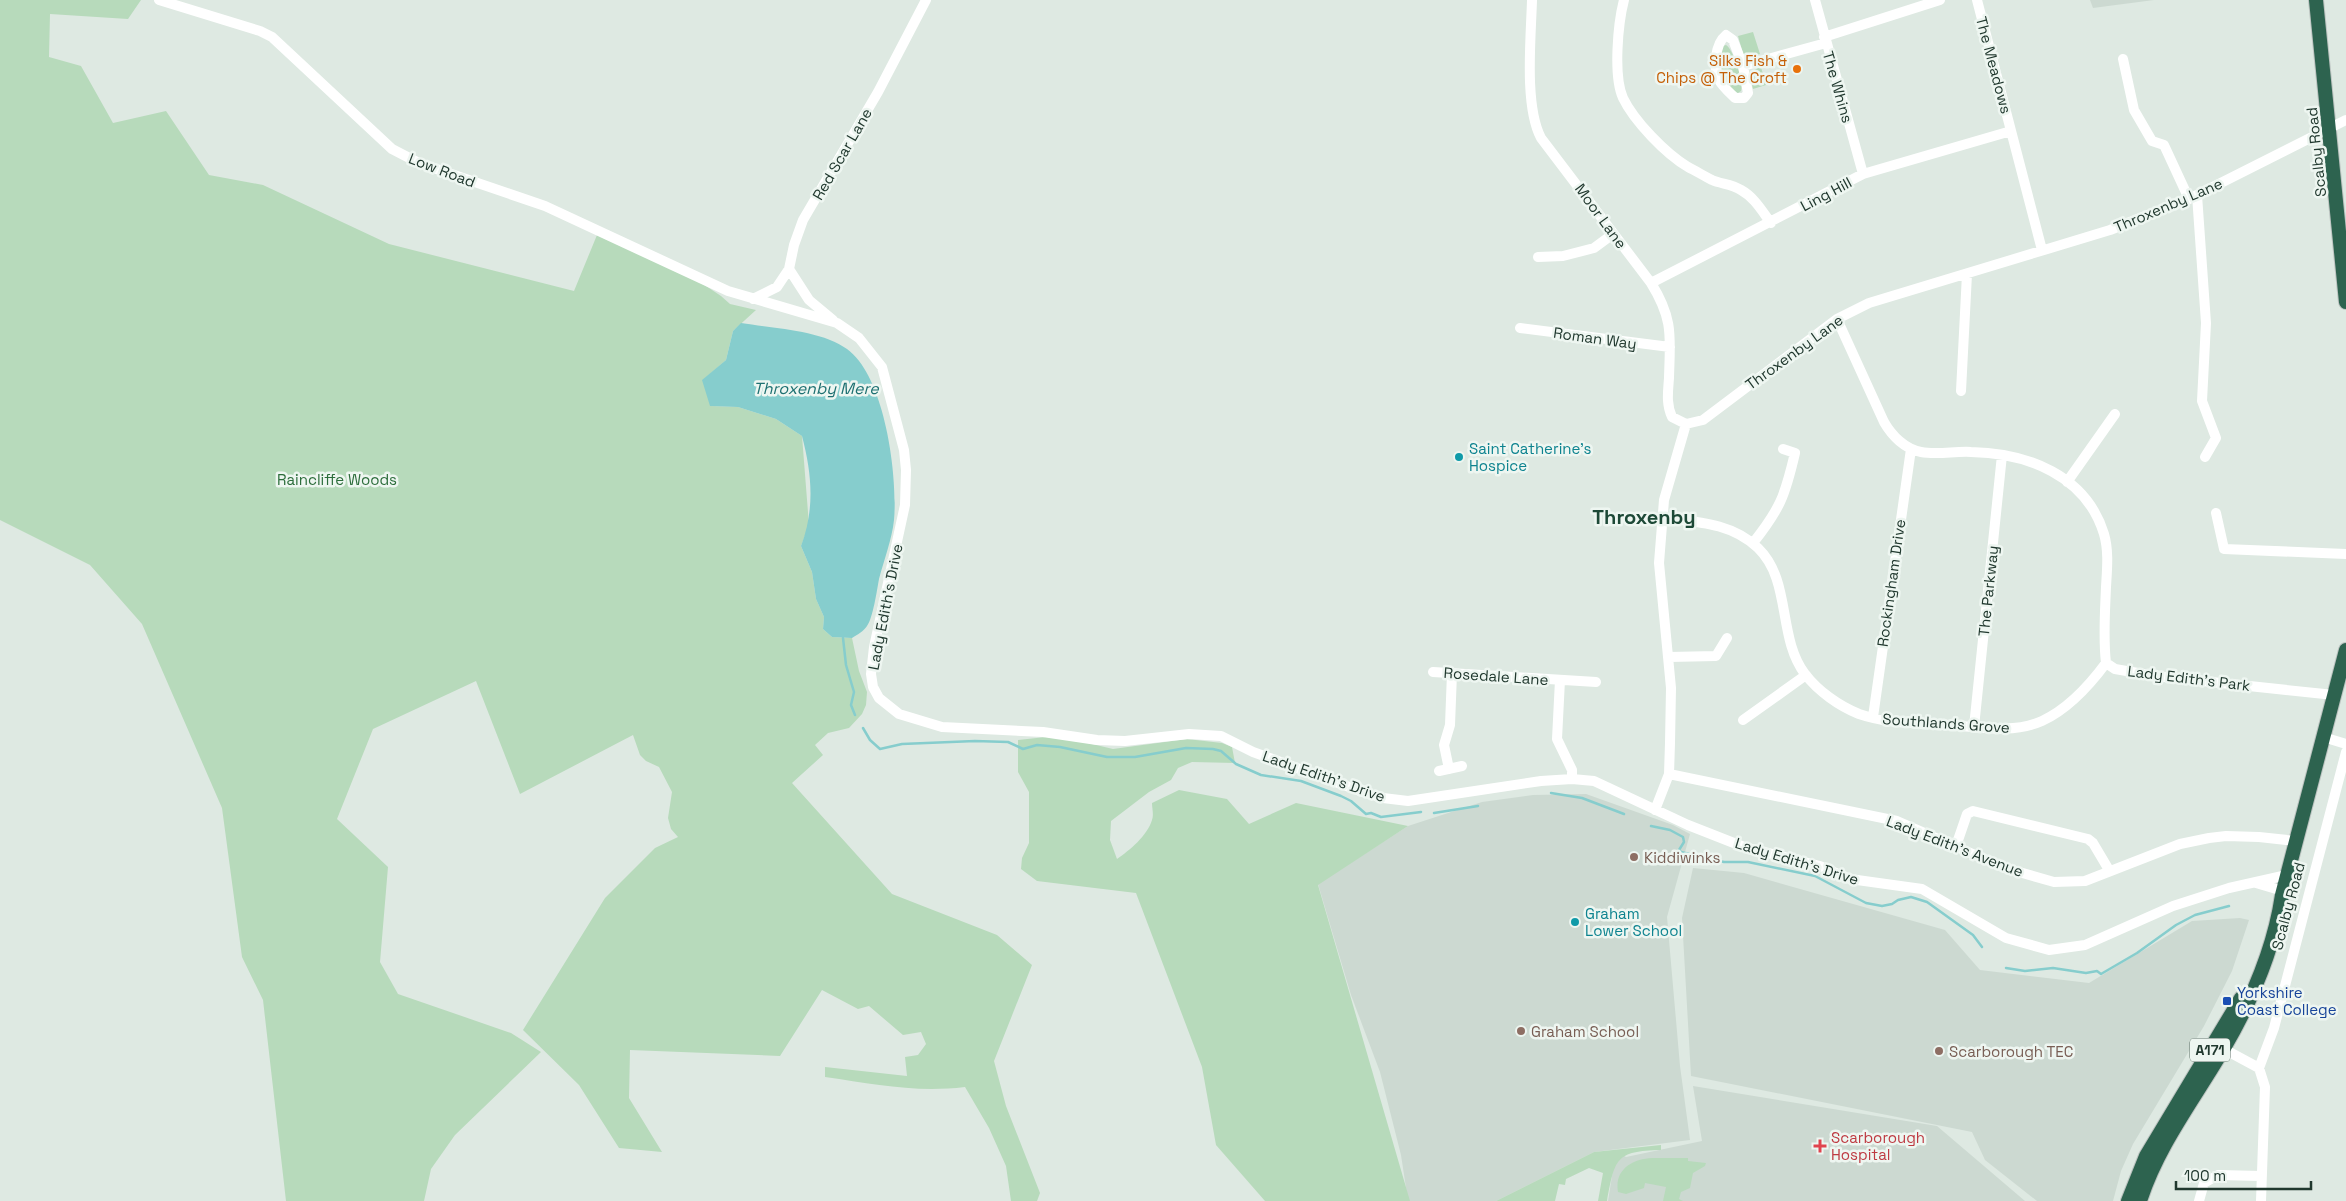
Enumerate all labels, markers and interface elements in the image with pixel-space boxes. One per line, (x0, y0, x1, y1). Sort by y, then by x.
street label: The Meadows (1972, 14, 2016, 116)
street label: The Whins (1819, 49, 1857, 125)
place label: Silks Fish & Chips @ The Croft (1656, 51, 1787, 87)
marker: Silks Fish & Chips @ The Croft (1791, 63, 1803, 75)
street label: Red Scar Lane (808, 105, 876, 203)
street label: Scalby Road (2302, 106, 2330, 198)
street label: Low Road (406, 149, 478, 191)
street label: Ling Hill (1797, 173, 1855, 215)
street label: Throxenby Lane (2111, 173, 2225, 236)
street label: Moor Lane (1571, 180, 1631, 252)
street label: Throxenby Lane (1741, 310, 1847, 394)
street label: Roman Way (1552, 323, 1638, 353)
water label: Throxenby Mere (753, 378, 879, 399)
place label: Saint Catherine's Hospice (1469, 439, 1592, 475)
marker: Saint Catherine's Hospice (1453, 451, 1465, 463)
park label: Raincliffe Woods (277, 470, 397, 489)
district label: Throxenby (1592, 504, 1696, 530)
street label: Rockingham Drive (1873, 518, 1909, 648)
street label: Lady Edith's Drive (863, 542, 907, 672)
street label: The Parkway (1974, 545, 2002, 637)
street label: Lady Edith's Park (2127, 661, 2251, 695)
street label: Rosedale Lane (1443, 663, 1549, 689)
street label: Southlands Grove (1882, 709, 2010, 737)
street label: Lady Edith's Drive (1260, 746, 1388, 806)
street label: Lady Edith's Avenue (1884, 811, 2026, 881)
street label: Lady Edith's Drive (1733, 833, 1861, 889)
place label: Kiddiwinks (1644, 848, 1721, 867)
marker: Kiddiwinks (1628, 851, 1640, 863)
street label: Scalby Road (2267, 860, 2309, 952)
place label: Graham Lower School (1585, 904, 1682, 940)
marker: Graham Lower School (1569, 916, 1581, 928)
place label: Yorkshire Coast College (2237, 983, 2337, 1019)
marker: Yorkshire Coast College (2221, 995, 2233, 1007)
place label: Graham School (1531, 1022, 1639, 1041)
marker: Graham School (1515, 1025, 1527, 1037)
road number: A171 (2190, 1038, 2230, 1062)
place label: Scarborough TEC (1949, 1042, 2073, 1061)
marker: Scarborough TEC (1933, 1045, 1945, 1057)
place label: Scarborough Hospital (1831, 1128, 1925, 1164)
marker: Scarborough Hospital (1813, 1139, 1827, 1153)
scale bar (2176, 1158, 2311, 1190)
text: 100 m (2184, 1166, 2226, 1185)

